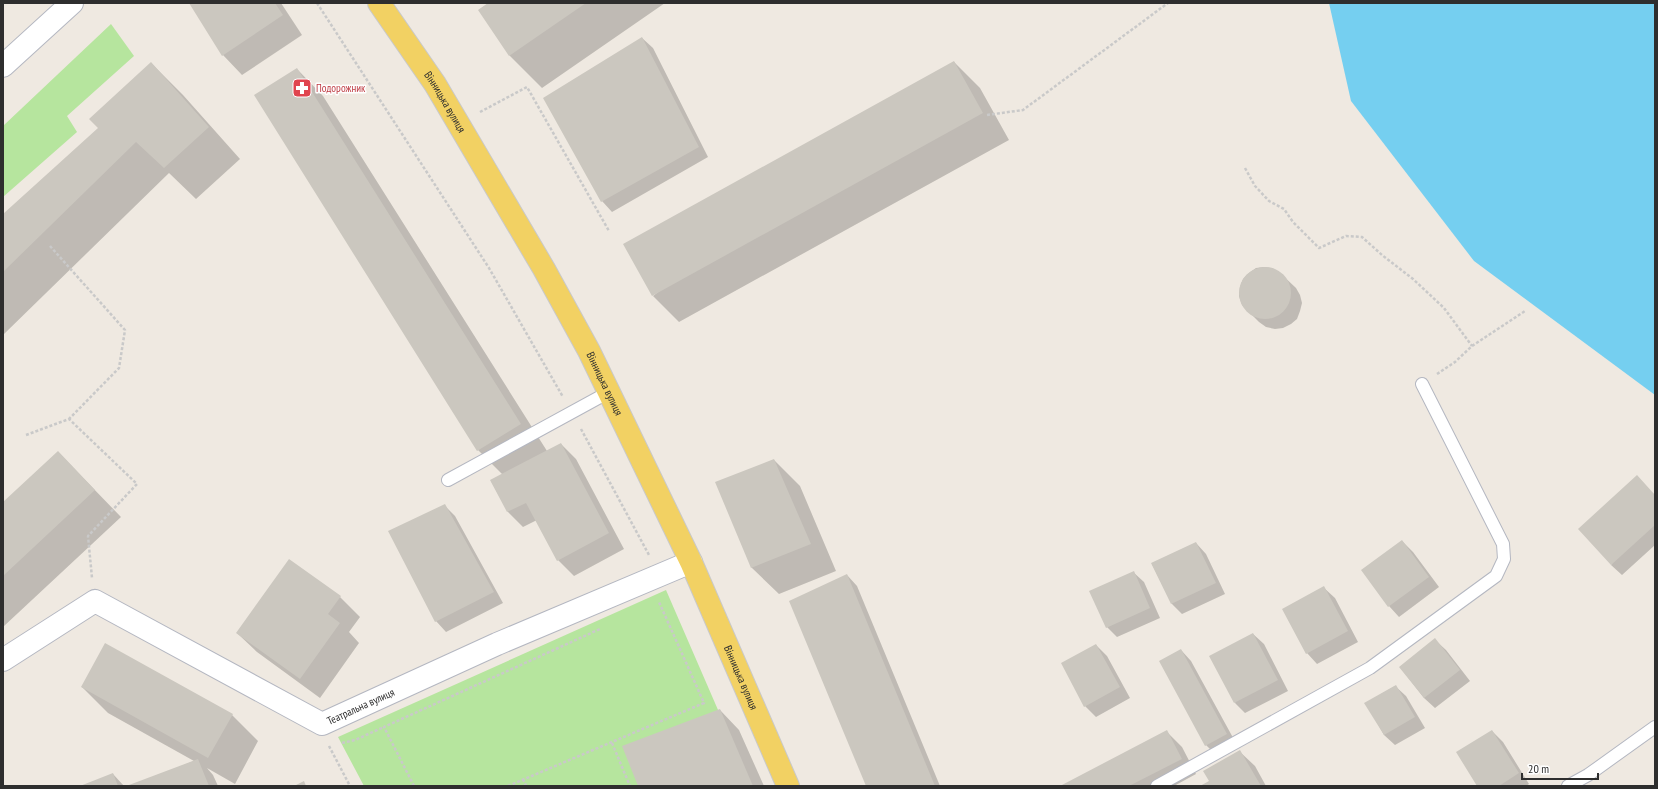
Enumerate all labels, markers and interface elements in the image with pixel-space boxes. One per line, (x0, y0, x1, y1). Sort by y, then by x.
street label: Вінницька вулиця (421, 69, 469, 135)
pharmacy icon: Подорожник (291, 77, 313, 99)
place label: Подорожник (316, 81, 366, 95)
street label: Вінницька вулиця (583, 350, 626, 418)
street label: Вінницька вулиця (721, 643, 761, 712)
street label: Театральна вулиця (325, 685, 397, 728)
scale bar (1522, 755, 1598, 781)
text: 20 m (1528, 761, 1549, 776)

